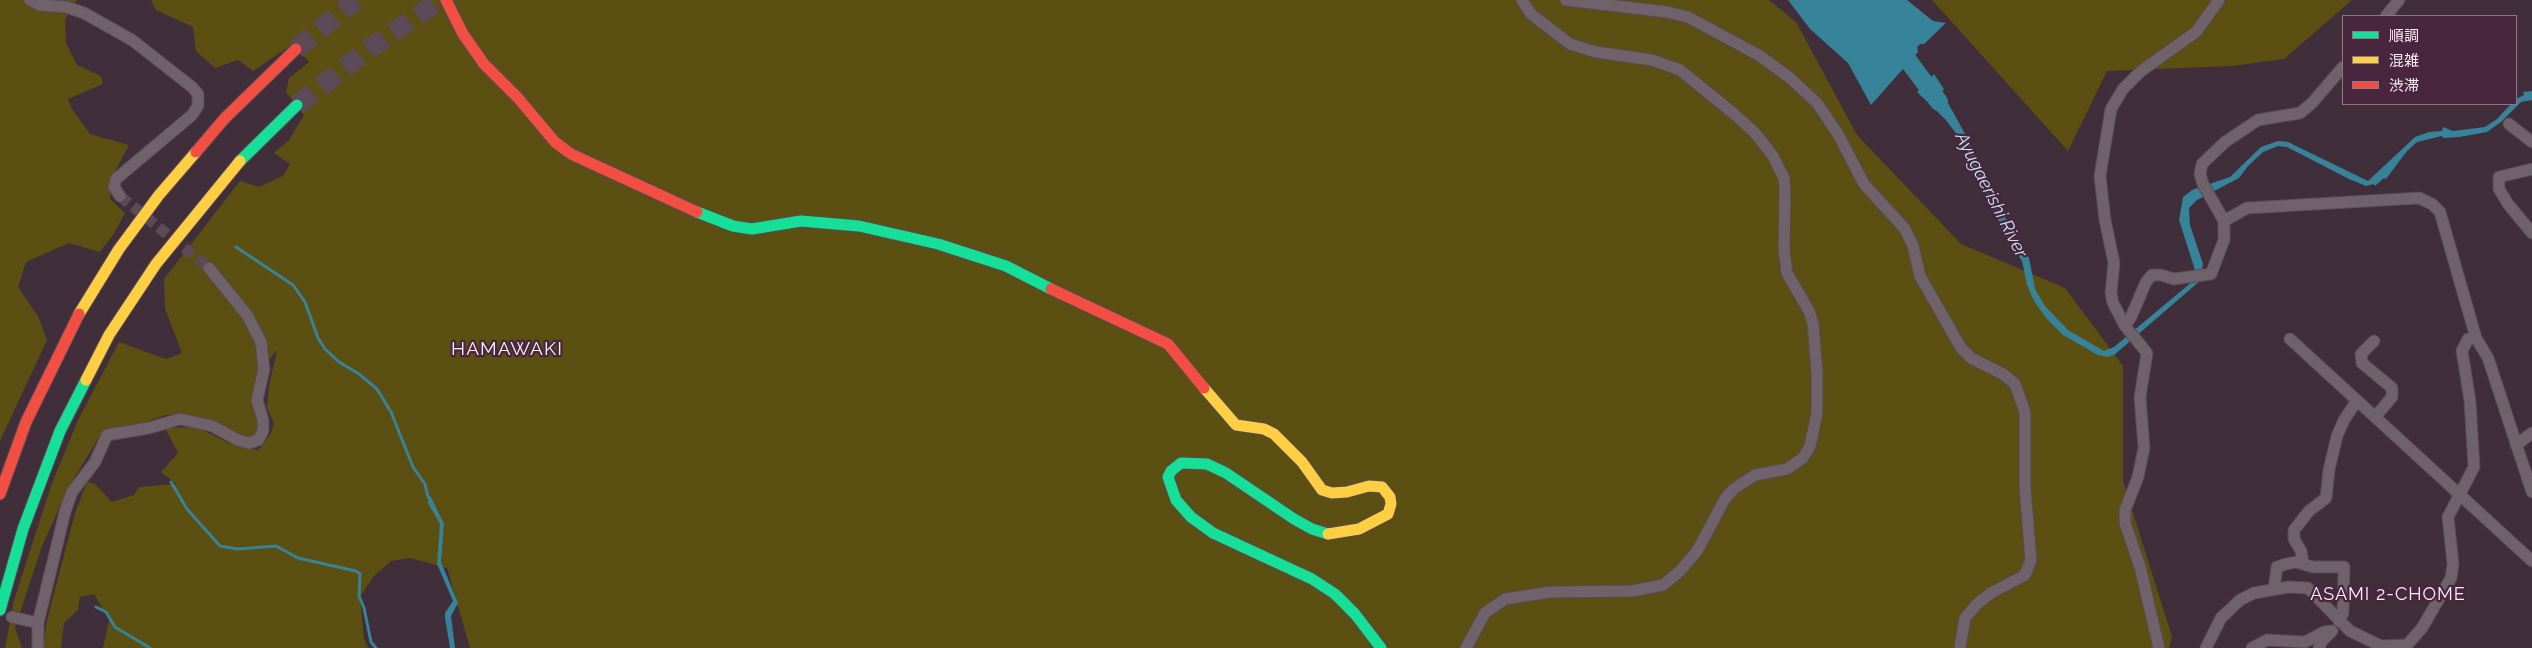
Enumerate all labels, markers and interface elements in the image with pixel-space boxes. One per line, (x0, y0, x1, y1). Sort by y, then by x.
legend (2342, 15, 2517, 105)
text: 順調 (2389, 27, 2419, 45)
text: 混雑 (2389, 52, 2419, 70)
text: 渋滞 (2389, 77, 2419, 95)
water label: Ayugaerishi River (1950, 129, 2032, 261)
district label: HAMAWAKI (450, 338, 564, 360)
district label: ASAMI 2-CHOME (2309, 584, 2467, 606)

